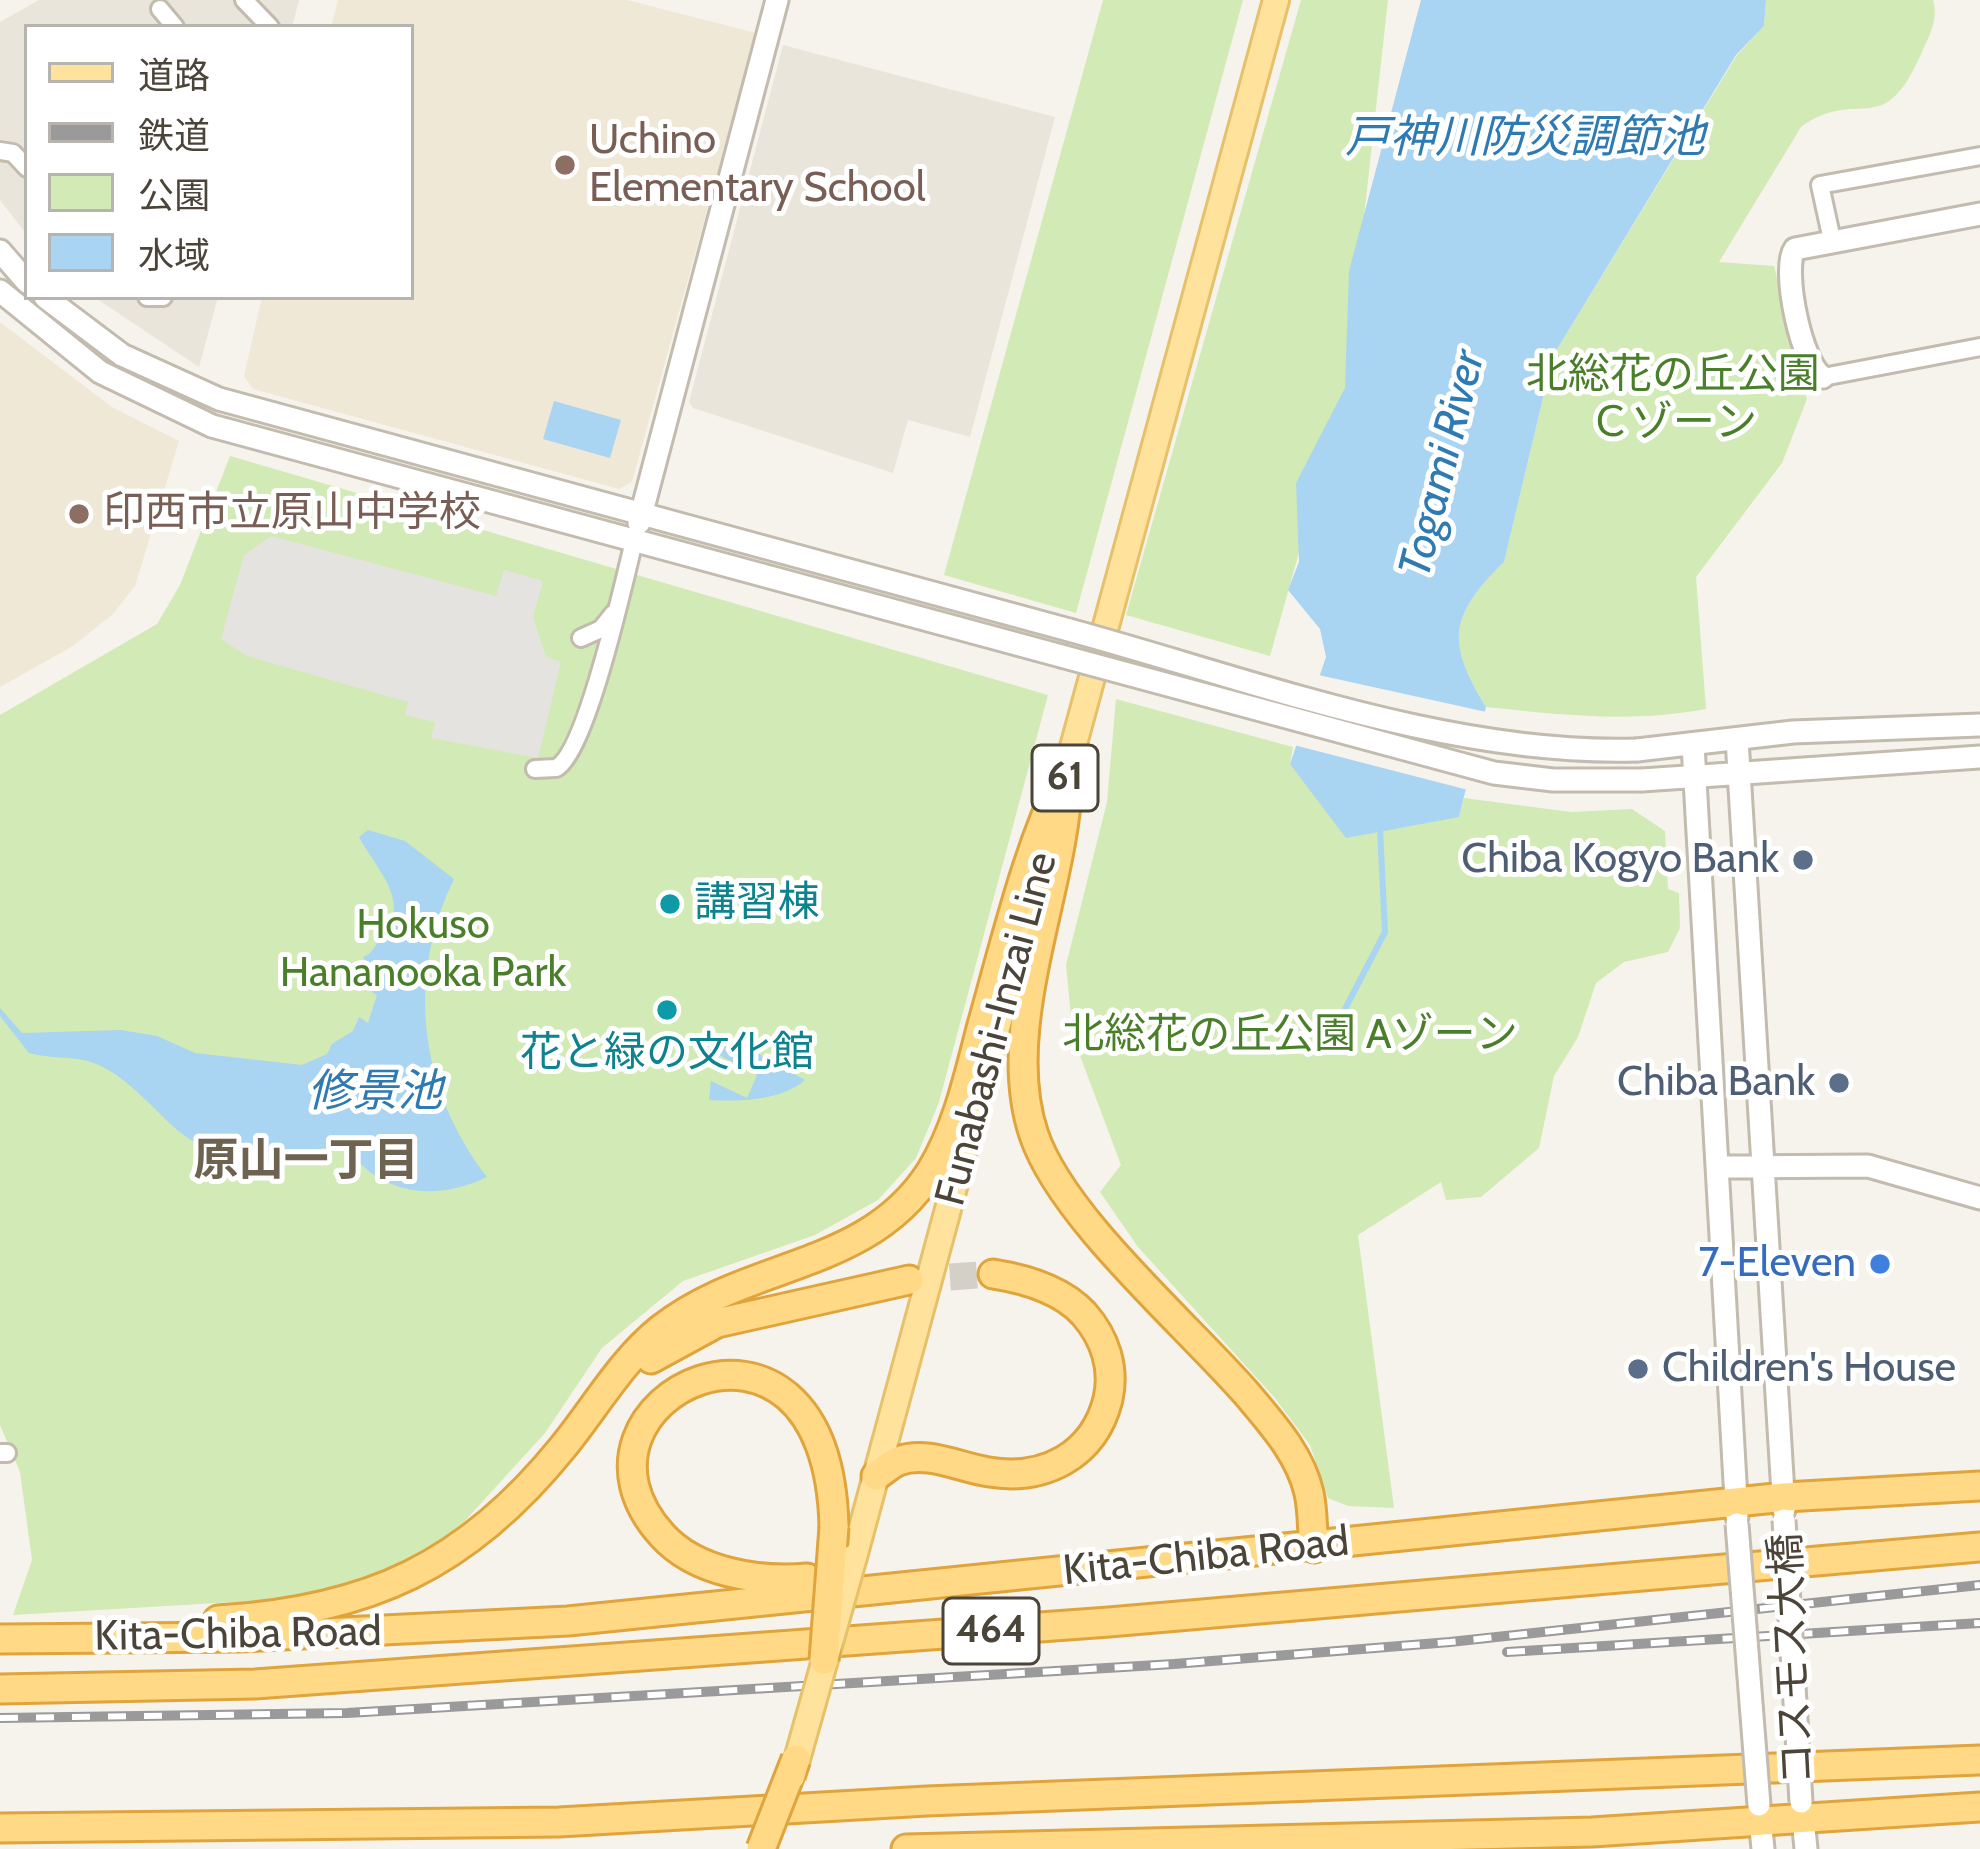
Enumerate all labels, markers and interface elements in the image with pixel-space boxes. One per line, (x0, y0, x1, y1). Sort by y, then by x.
legend (24, 24, 414, 300)
text: 道路 (138, 53, 210, 97)
water label: 戸神川防災調節池 (1345, 112, 1705, 166)
text: 鉄道 (138, 113, 210, 157)
place label: Uchino Elementary School (589, 116, 926, 214)
marker: Uchino Elementary School (552, 152, 578, 178)
text: 公園 (138, 173, 210, 217)
text: 水域 (138, 233, 210, 277)
water label: Togami River (1389, 345, 1497, 583)
park label: 北総花の丘公園 Ｃゾーン (1526, 351, 1820, 449)
place label: 印西市立原山中学校 (103, 489, 481, 539)
marker: 印西市立原山中学校 (66, 501, 92, 527)
road number: 61 (1032, 745, 1098, 811)
place label: Chiba Kogyo Bank (1461, 835, 1779, 885)
street label: Funabashi-Inzai Line (926, 847, 1068, 1211)
marker: Chiba Kogyo Bank (1790, 847, 1816, 873)
place label: 講習棟 (694, 879, 820, 929)
marker: 講習棟 (657, 891, 683, 917)
park label: Hokuso Hananooka Park (280, 901, 566, 1000)
marker: 花と緑の文化館 (654, 997, 680, 1023)
park label: 北総花の丘公園 Aゾーン (1062, 1011, 1518, 1061)
place label: 花と緑の文化館 (520, 1029, 814, 1079)
place label: Chiba Bank (1617, 1058, 1815, 1108)
water label: 修景池 (308, 1066, 442, 1120)
marker: Chiba Bank (1826, 1070, 1852, 1096)
district label: 原山一丁目 (194, 1135, 418, 1189)
place label: 7-Eleven (1698, 1239, 1856, 1289)
marker: 7-Eleven (1867, 1251, 1893, 1277)
place label: Children's House (1662, 1344, 1956, 1394)
marker: Children's House (1625, 1356, 1651, 1382)
street label: Kita-Chiba Road (1060, 1517, 1352, 1597)
street label: コスモス大橋 (1761, 1532, 1825, 1786)
road number: 464 (943, 1598, 1039, 1664)
street label: Kita-Chiba Road (94, 1607, 382, 1663)

